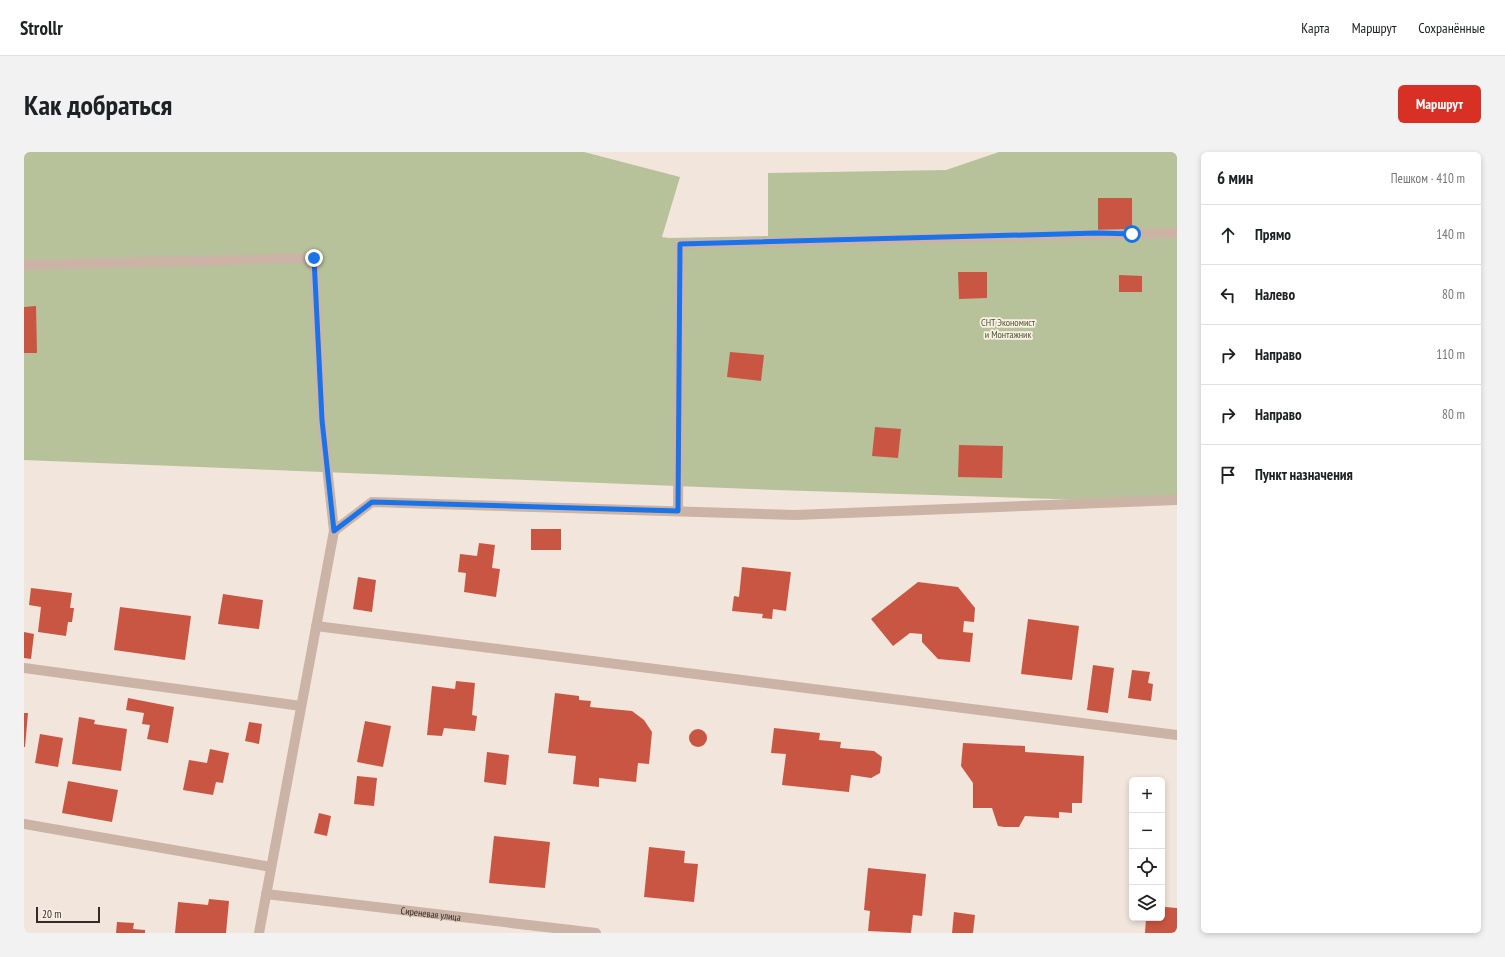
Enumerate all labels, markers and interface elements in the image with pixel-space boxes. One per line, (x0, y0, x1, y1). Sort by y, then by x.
text: Strollr (20, 16, 63, 40)
text: Карта (1301, 19, 1330, 37)
text: Маршрут (1352, 19, 1396, 37)
text: Сохранённые (1418, 19, 1485, 37)
button: Маршрут (1398, 85, 1481, 123)
text: Как добраться (24, 86, 172, 123)
text: 6 мин (1217, 167, 1253, 189)
text: Пешком · 410 m (1391, 170, 1465, 187)
icon: ahead (1217, 224, 1239, 246)
route start (1123, 225, 1141, 243)
text: Прямо (1255, 225, 1291, 244)
text: 140 m (1436, 226, 1465, 243)
route end (305, 249, 323, 267)
icon: left (1217, 284, 1239, 306)
text: Налево (1255, 285, 1295, 304)
text: 80 m (1442, 286, 1465, 303)
park label: СНТ Экономист и Монтажник (981, 316, 1036, 341)
icon: right (1217, 344, 1239, 366)
text: Направо (1255, 345, 1302, 364)
text: 110 m (1436, 346, 1465, 363)
icon: right (1217, 404, 1239, 426)
text: Направо (1255, 405, 1302, 424)
text: 80 m (1442, 406, 1465, 423)
icon: arrive (1217, 464, 1239, 486)
text: Пункт назначения (1255, 465, 1353, 484)
map controls (1129, 777, 1165, 921)
button: + (1129, 777, 1165, 813)
button: − (1129, 813, 1165, 849)
button: locate (1129, 849, 1165, 885)
button: layers (1129, 885, 1165, 921)
street label: Сиреневая улица (400, 903, 462, 923)
scale bar (36, 905, 100, 924)
text: 20 m (42, 907, 61, 921)

